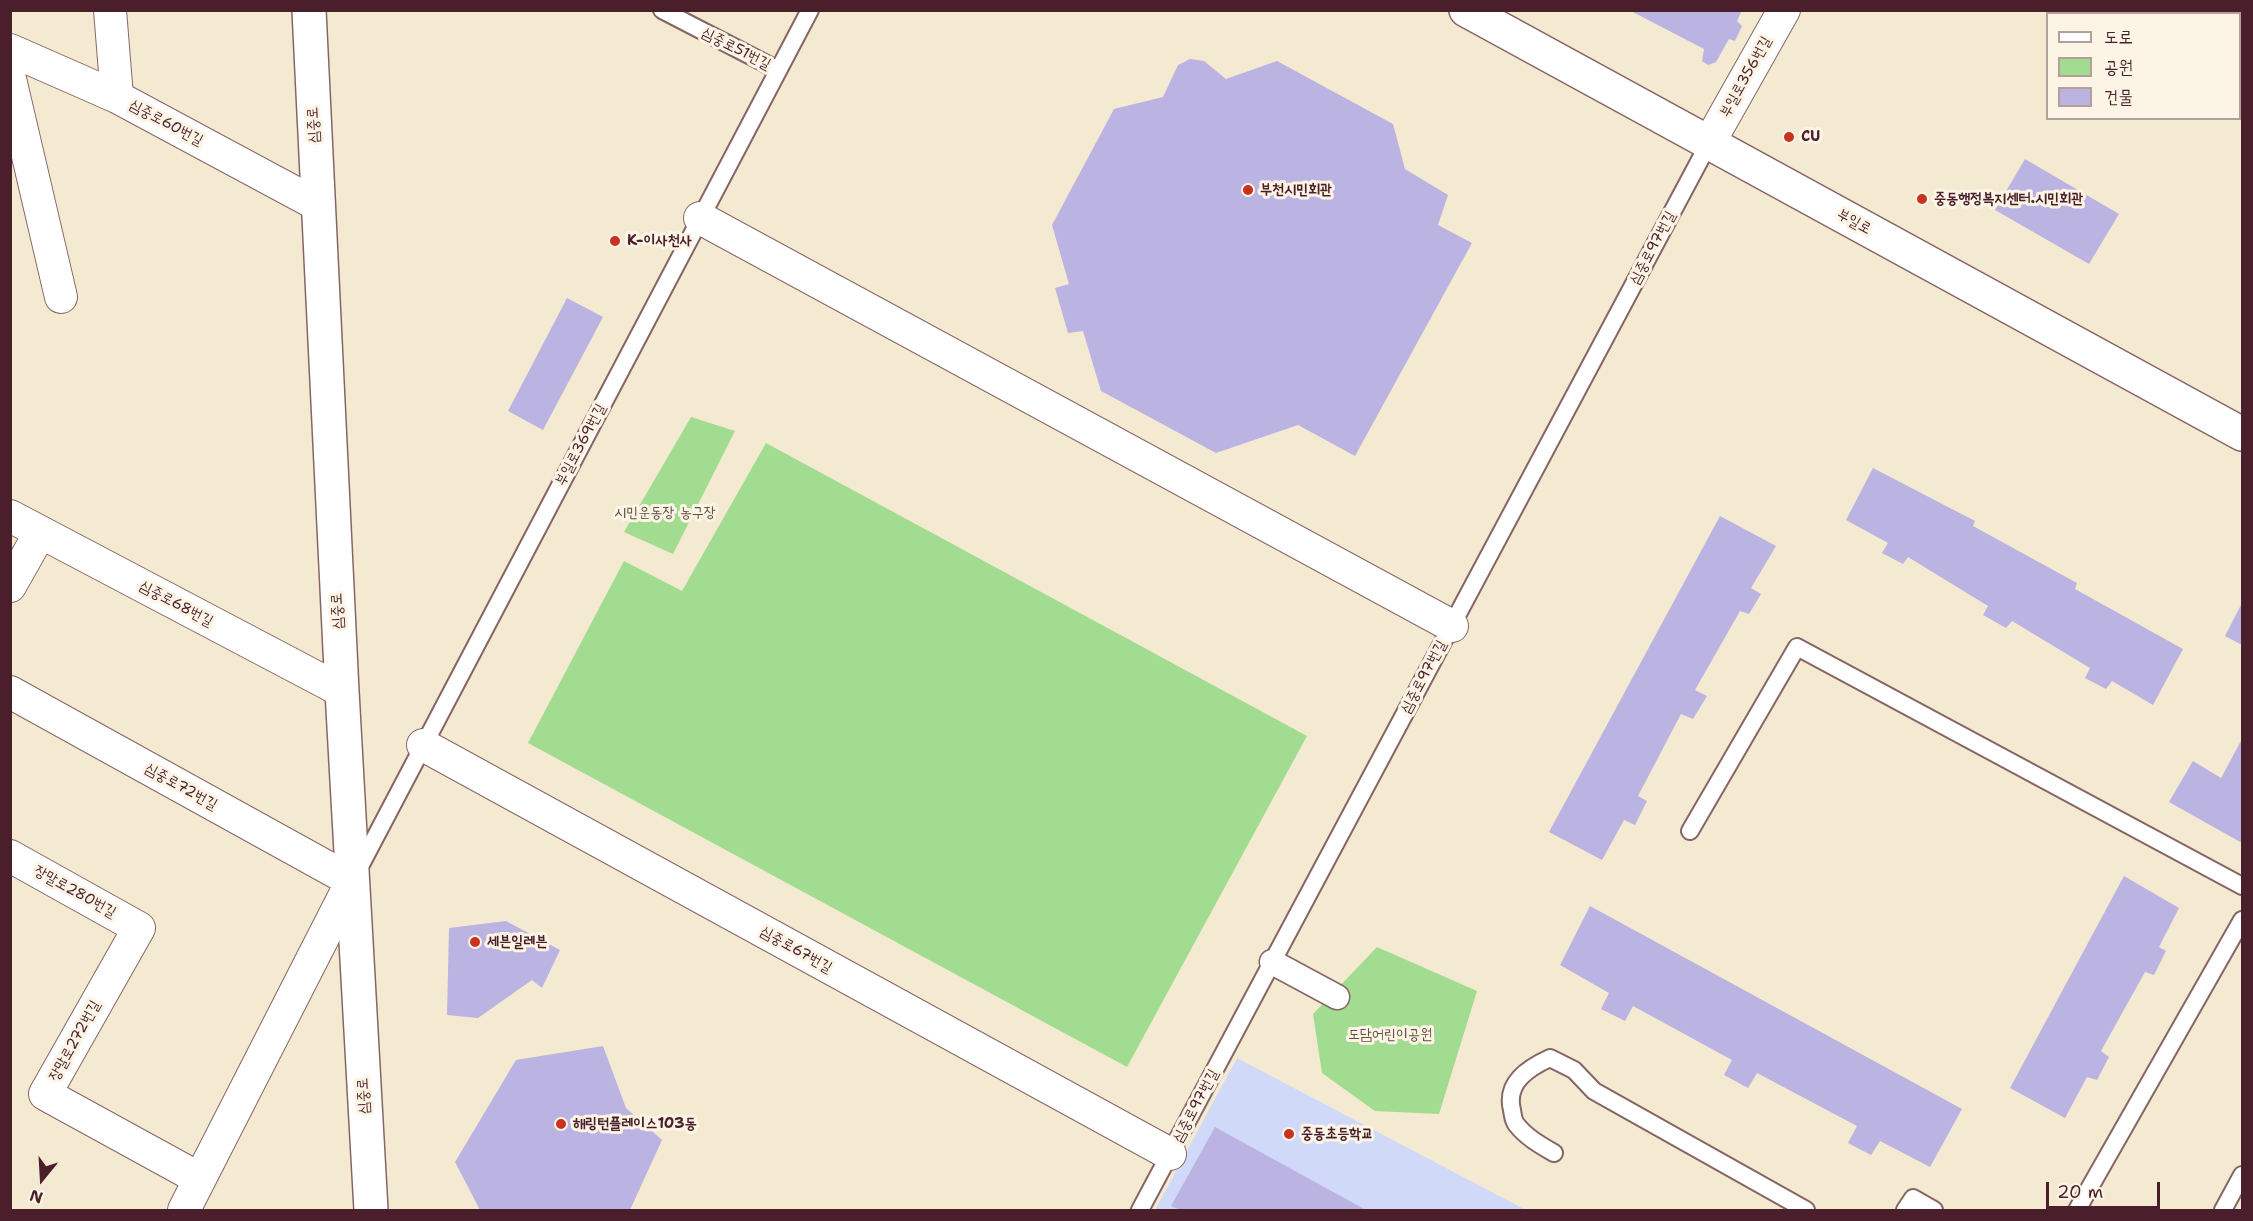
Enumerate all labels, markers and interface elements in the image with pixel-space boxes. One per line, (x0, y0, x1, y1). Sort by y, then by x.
legend (2046, 12, 2241, 120)
street label: 심중로51번길 (698, 24, 774, 74)
text: 도로 (2104, 25, 2133, 49)
street label: 부일로356번길 (1716, 33, 1776, 121)
text: 공원 (2104, 55, 2133, 79)
text: 건물 (2104, 85, 2133, 109)
street label: 심중로60번길 (126, 96, 206, 150)
street label: 심중로 (304, 106, 324, 144)
place label: CU (1801, 128, 1820, 146)
marker: CU (1782, 130, 1796, 144)
place label: 부천시민회관 (1260, 181, 1332, 199)
marker: 부천시민회관 (1241, 183, 1255, 197)
place label: 중동행정복지센터.시민회관 (1934, 190, 2084, 208)
marker: 중동행정복지센터.시민회관 (1915, 192, 1929, 206)
street label: 부일로 (1834, 205, 1874, 239)
street label: 심중로97번길 (1626, 208, 1680, 288)
place label: K-이사천사 (627, 232, 692, 250)
marker: K-이사천사 (608, 234, 622, 248)
street label: 부일로369번길 (552, 401, 610, 489)
park label: 시민운동장 농구장 (614, 504, 716, 522)
street label: 심중로68번길 (136, 577, 216, 631)
street label: 심중로 (328, 592, 348, 630)
street label: 심중로97번길 (1397, 637, 1451, 717)
street label: 심중로72번길 (142, 760, 220, 814)
street label: 장말로280번길 (31, 862, 119, 922)
street label: 심중로67번길 (757, 923, 835, 977)
place label: 세븐일레븐 (487, 933, 547, 951)
marker: 세븐일레븐 (468, 935, 482, 949)
street label: 장말로272번길 (45, 997, 105, 1085)
park label: 도담어린이공원 (1348, 1026, 1432, 1044)
street label: 심중로97번길 (1169, 1066, 1223, 1146)
street label: 심중로 (354, 1077, 374, 1115)
place label: 해링턴플레이스103동 (573, 1115, 697, 1133)
marker: 해링턴플레이스103동 (554, 1117, 568, 1131)
place label: 중동초등학교 (1301, 1125, 1373, 1143)
marker: 중동초등학교 (1282, 1127, 1296, 1141)
north arrow (12, 1149, 72, 1209)
scale bar (2049, 1170, 2163, 1208)
text: 20 m (2057, 1180, 2103, 1204)
text: N (27, 1185, 46, 1209)

